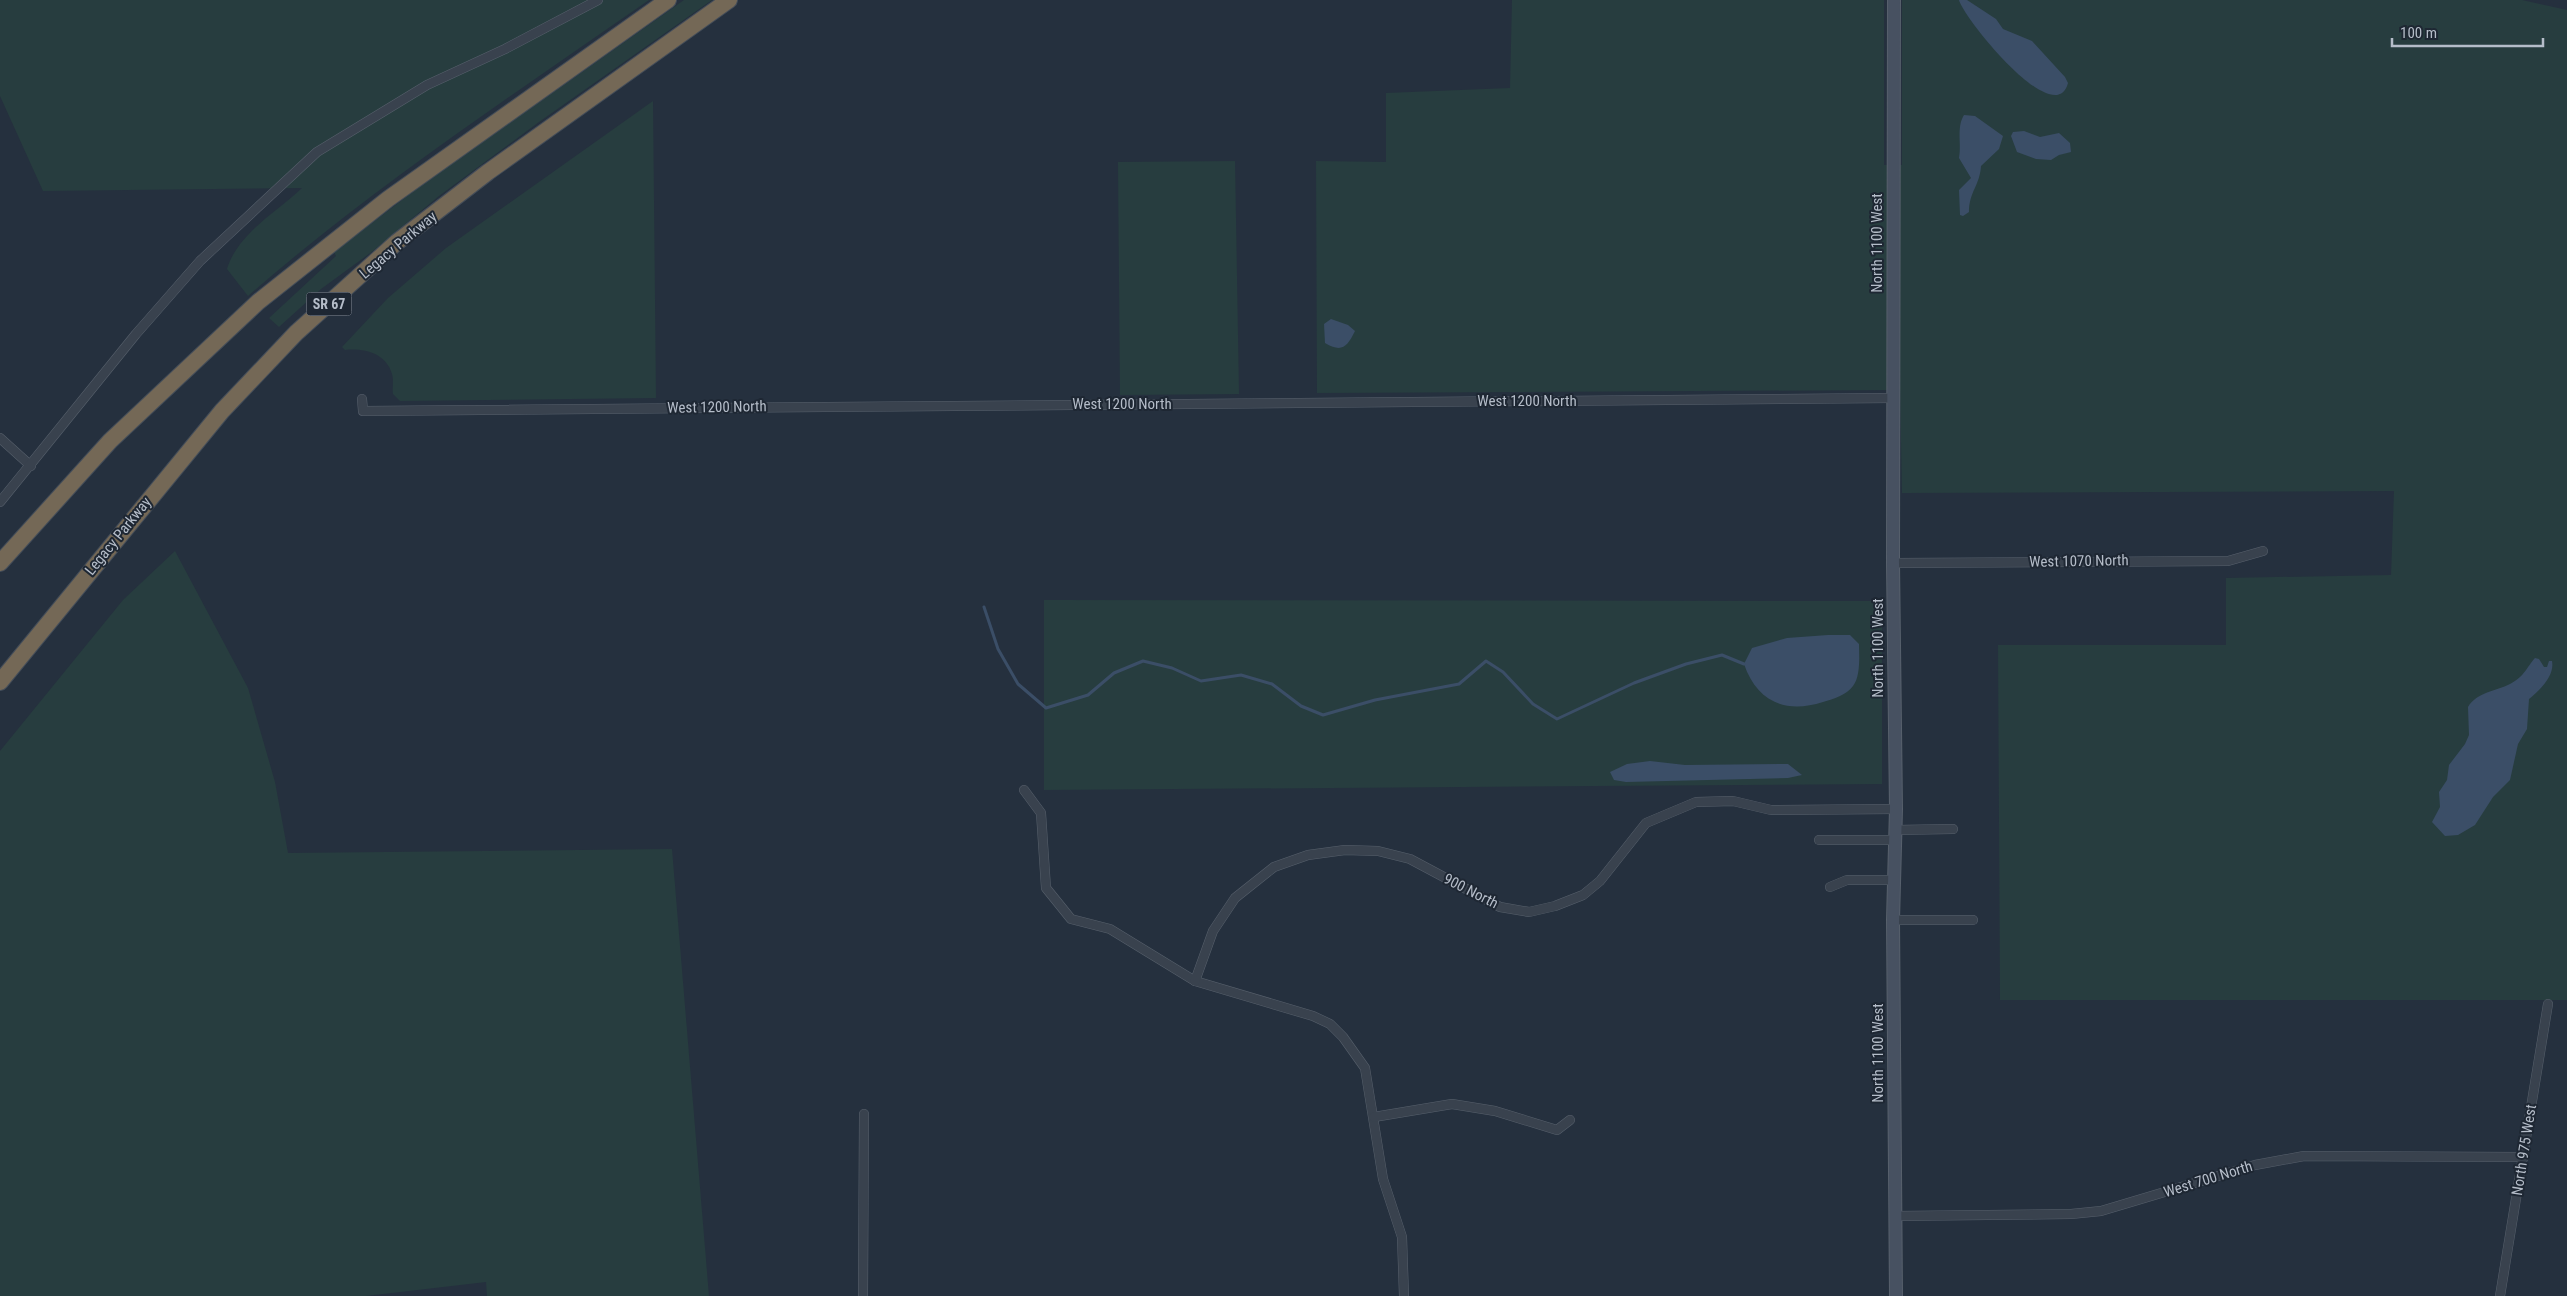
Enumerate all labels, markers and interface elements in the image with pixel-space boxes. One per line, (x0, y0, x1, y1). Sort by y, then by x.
scale bar (2392, 15, 2543, 47)
text: 100 m (2400, 24, 2437, 42)
street label: North 1100 West (1868, 193, 1886, 293)
street label: Legacy Parkway (356, 208, 440, 282)
road number: SR 67 (306, 292, 352, 316)
street label: West 1200 North (1477, 392, 1577, 410)
street label: West 1200 North (1072, 395, 1172, 413)
street label: West 1200 North (667, 397, 767, 417)
street label: Legacy Parkway (81, 493, 155, 579)
street label: West 1070 North (2029, 551, 2129, 571)
street label: North 1100 West (1869, 598, 1887, 698)
street label: 900 North (1441, 870, 1501, 912)
street label: North 1100 West (1869, 1003, 1887, 1103)
street label: North 975 West (2508, 1103, 2540, 1197)
street label: West 700 North (2161, 1157, 2255, 1201)

